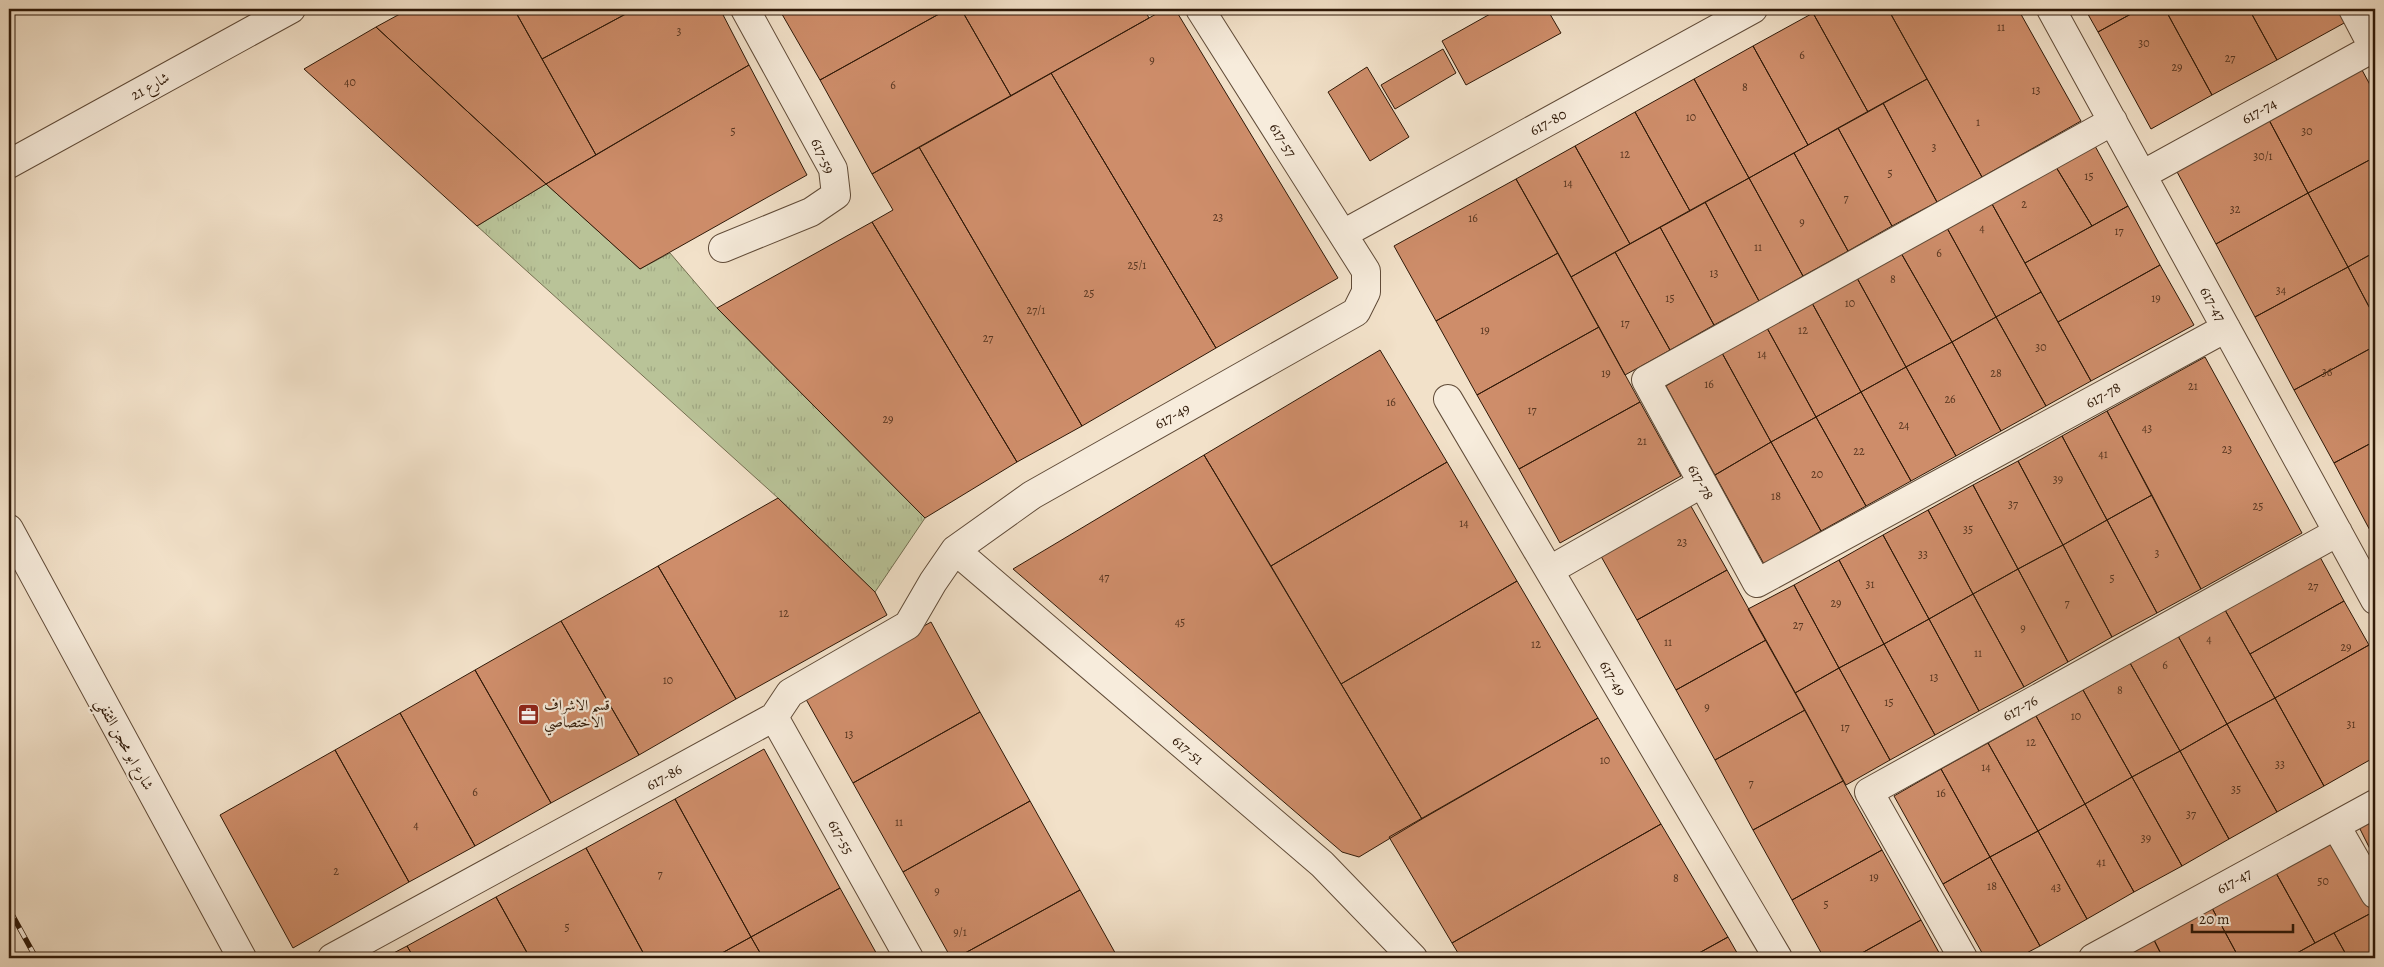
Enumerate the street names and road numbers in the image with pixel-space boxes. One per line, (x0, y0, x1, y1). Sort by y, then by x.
street label: شارع 21 (127, 67, 174, 107)
street label: 617-74 (2238, 93, 2280, 129)
street label: 617-80 (1526, 104, 1570, 140)
street label: 617-57 (1265, 119, 1302, 162)
street label: 617-59 (806, 135, 840, 177)
street label: 617-47 (2195, 283, 2231, 326)
street label: 617-78 (2082, 377, 2124, 413)
street label: 617-49 (1151, 398, 1193, 434)
street label: 617-78 (1683, 461, 1719, 503)
street label: 617-49 (1595, 657, 1631, 699)
street label: 617-76 (1999, 690, 2041, 726)
street label: شارع ابو محجن الثقفي (88, 694, 159, 796)
street label: 617-51 (1168, 731, 1208, 769)
street label: 617-86 (642, 759, 686, 795)
street label: 617-55 (823, 816, 859, 858)
street label: 617-47 (2213, 863, 2256, 899)

